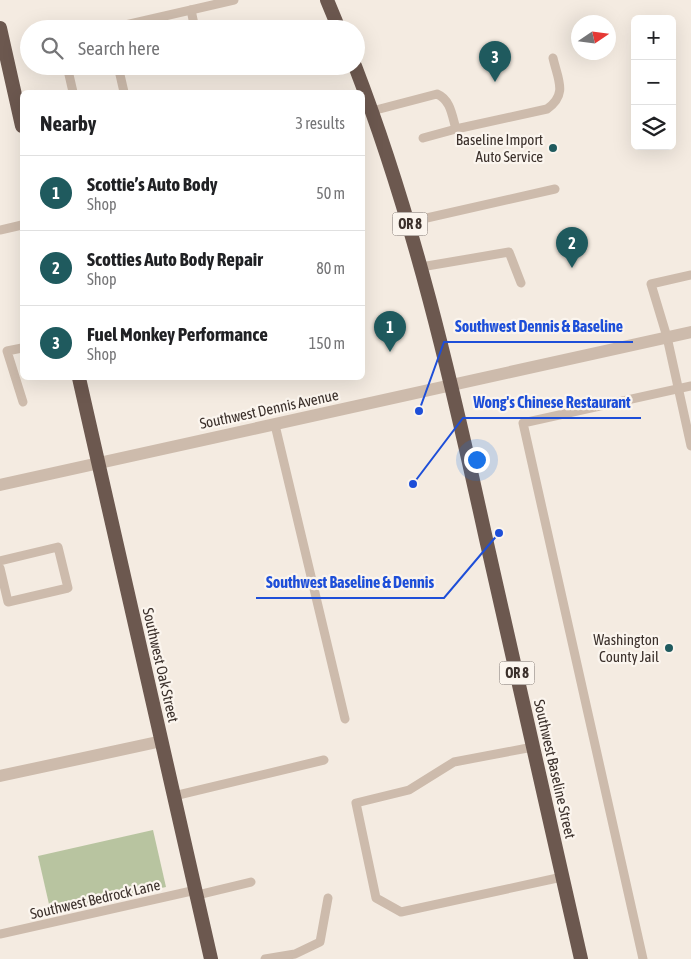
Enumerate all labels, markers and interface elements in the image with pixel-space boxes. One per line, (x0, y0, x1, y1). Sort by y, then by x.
north arrow (571, 15, 616, 60)
map controls (631, 15, 676, 150)
button: + (631, 15, 676, 60)
search box (20, 20, 365, 75)
icon: search (38, 34, 66, 62)
text: Search here (78, 37, 160, 59)
pin: 3 (479, 41, 511, 82)
button: − (631, 60, 676, 105)
button: layers (631, 105, 676, 150)
text: Nearby (40, 111, 96, 135)
text: 3 results (295, 114, 345, 132)
place label: Baseline Import Auto Service (456, 131, 543, 165)
marker: Baseline Import Auto Service (547, 142, 559, 154)
text: Scottie’s Auto Body (87, 173, 218, 195)
text: 1 (52, 184, 60, 202)
text: 50 m (316, 184, 345, 202)
text: Shop (87, 195, 117, 213)
road number: OR 8 (392, 212, 428, 235)
pin: 2 (556, 227, 588, 268)
text: Scotties Auto Body Repair (87, 248, 263, 270)
text: 2 (52, 259, 60, 277)
text: 80 m (316, 259, 345, 277)
text: Shop (87, 270, 117, 288)
pin: 1 (374, 311, 406, 352)
callout: Southwest Dennis & Baseline (444, 311, 633, 342)
text: Southwest Dennis & Baseline (455, 317, 623, 335)
text: Fuel Monkey Performance (87, 323, 268, 345)
text: 3 (52, 334, 60, 352)
text: 150 m (309, 334, 345, 352)
text: Shop (87, 345, 117, 363)
street label: Southwest Dennis Avenue (198, 386, 340, 432)
callout: Wong's Chinese Restaurant (463, 387, 641, 418)
text: Wong's Chinese Restaurant (472, 393, 631, 411)
your location (464, 447, 490, 473)
callout: Southwest Baseline & Dennis (256, 567, 444, 598)
text: Southwest Baseline & Dennis (266, 573, 434, 591)
street label: Southwest Oak Street (140, 606, 182, 724)
place label: Washington County Jail (593, 631, 659, 665)
marker: Washington County Jail (663, 642, 675, 654)
road number: OR 8 (500, 661, 534, 684)
street label: Southwest Baseline Street (531, 698, 579, 840)
street label: Southwest Bedrock Lane (28, 876, 162, 922)

